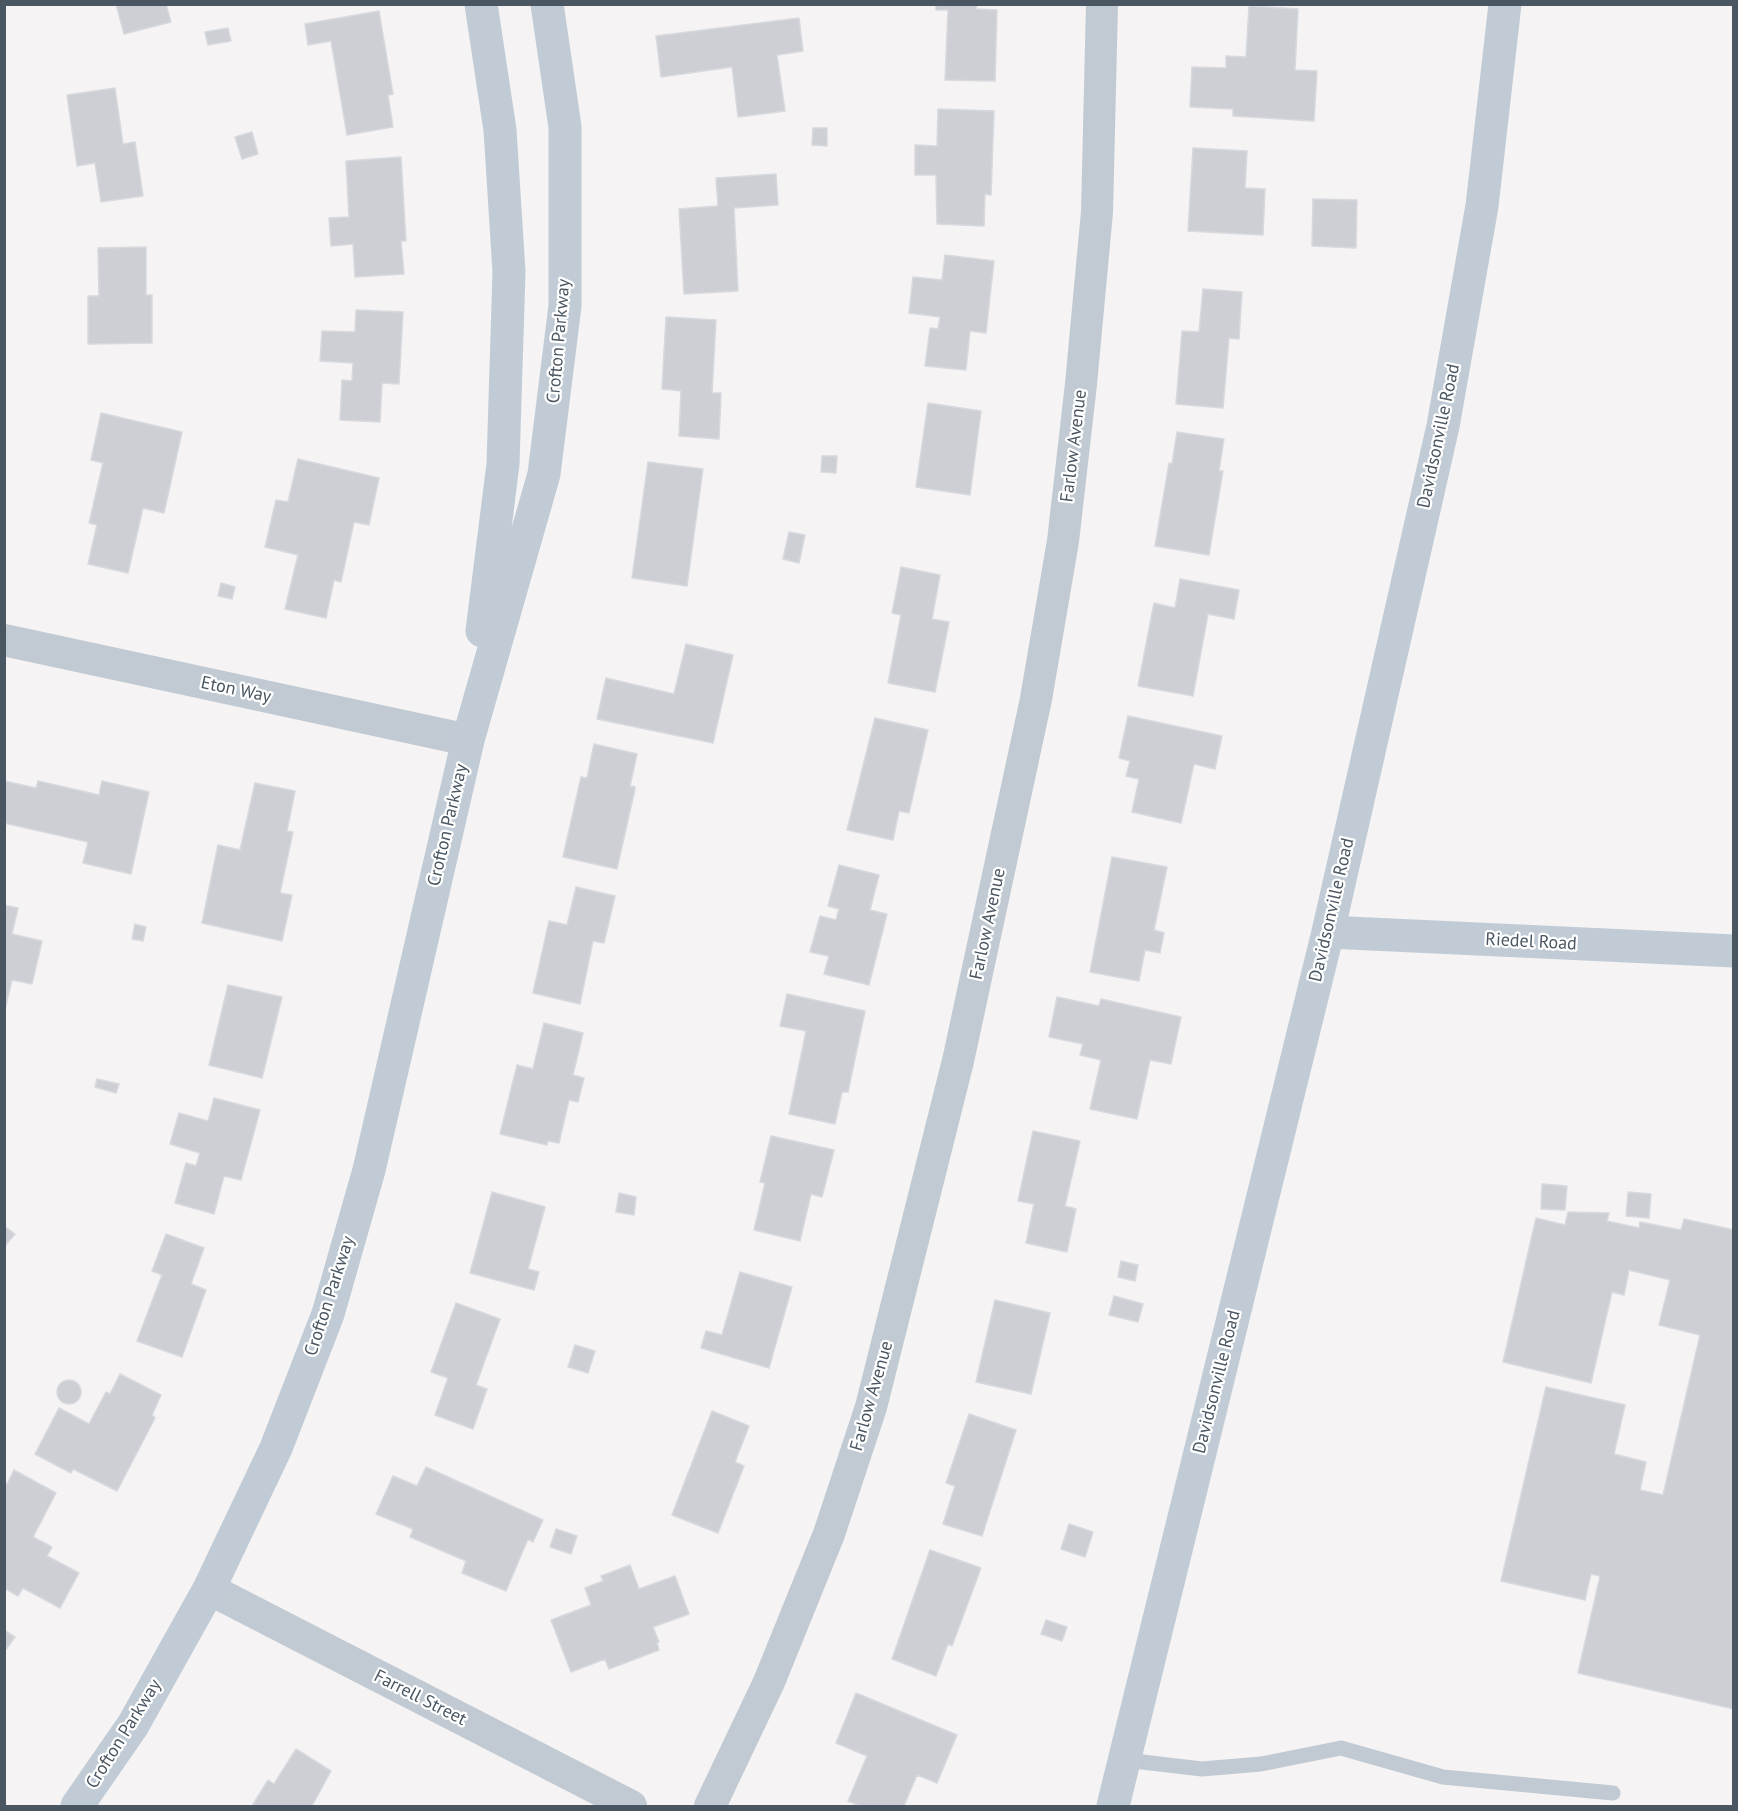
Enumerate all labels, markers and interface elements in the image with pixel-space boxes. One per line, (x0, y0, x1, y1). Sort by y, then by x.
street label: Crofton Parkway (543, 278, 575, 404)
street label: Davidsonville Road (1413, 362, 1465, 510)
street label: Farlow Avenue (1056, 388, 1092, 504)
street label: Eton Way (199, 672, 273, 708)
street label: Crofton Parkway (423, 762, 473, 888)
street label: Davidsonville Road (1305, 836, 1359, 984)
street label: Farlow Avenue (966, 866, 1010, 982)
street label: Riedel Road (1485, 929, 1577, 955)
street label: Crofton Parkway (300, 1233, 360, 1359)
street label: Davidsonville Road (1189, 1308, 1245, 1456)
street label: Farlow Avenue (846, 1339, 898, 1453)
street label: Farrell Street (370, 1665, 470, 1731)
street label: Crofton Parkway (82, 1675, 166, 1793)

